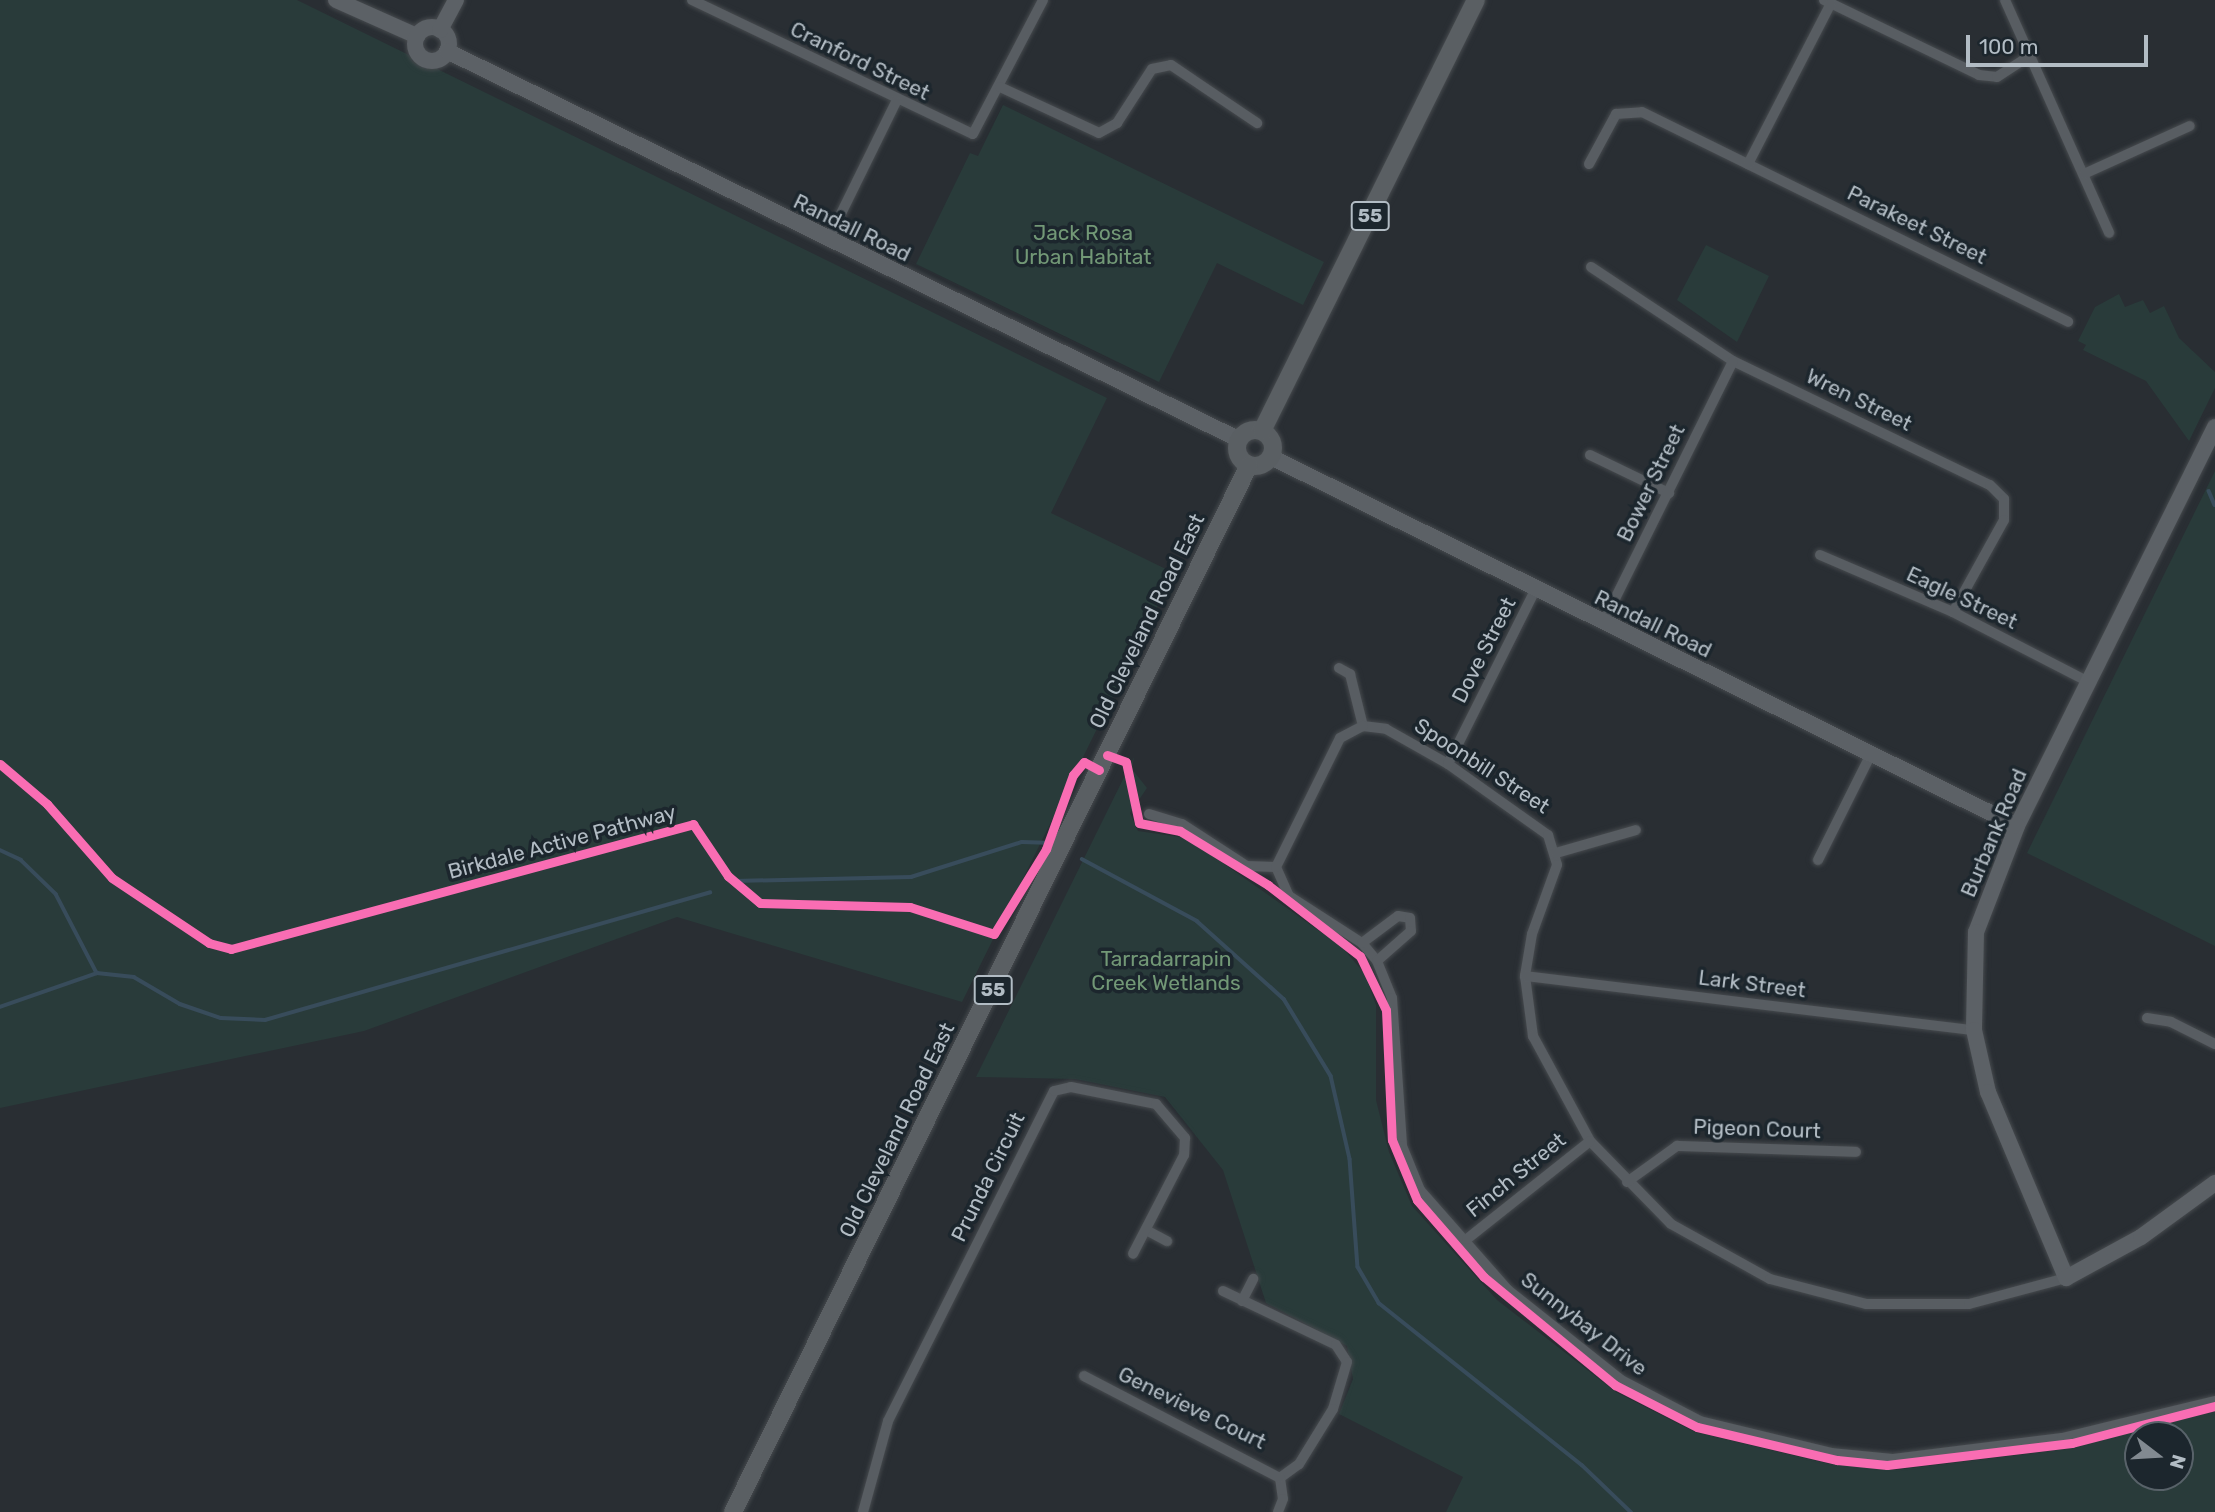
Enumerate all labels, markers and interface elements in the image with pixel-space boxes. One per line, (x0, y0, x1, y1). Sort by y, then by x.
street label: Cranford Street (786, 16, 934, 106)
scale bar (1970, 21, 2152, 65)
text: 100 m (1979, 34, 2038, 59)
street label: Parakeet Street (1843, 180, 1991, 270)
street label: Randall Road (789, 189, 915, 267)
road number: 55 (1349, 200, 1391, 232)
park label: Jack Rosa Urban Habitat (1015, 220, 1151, 270)
street label: Wren Street (1802, 364, 1916, 436)
street label: Bower Street (1612, 420, 1690, 546)
street label: Old Cleveland Road East (1084, 510, 1210, 732)
street label: Eagle Street (1902, 561, 2022, 635)
street label: Randall Road (1590, 585, 1716, 663)
street label: Dove Street (1447, 593, 1521, 707)
street label: Spoonbill Street (1410, 713, 1554, 819)
street label: Burbank Road (1956, 765, 2032, 901)
street label: Birkdale Active Pathway (445, 799, 679, 885)
park label: Tarradarrapin Creek Wetlands (1091, 946, 1241, 996)
street label: Lark Street (1697, 965, 1807, 1003)
road number: 55 (972, 974, 1014, 1006)
street label: Old Cleveland Road East (834, 1019, 960, 1241)
street label: Prunda Circuit (946, 1108, 1030, 1246)
street label: Pigeon Court (1693, 1114, 1821, 1144)
street label: Finch Street (1461, 1127, 1571, 1223)
street label: Sunnybay Drive (1516, 1267, 1652, 1381)
street label: Genevieve Court (1114, 1361, 1270, 1455)
north arrow (2124, 1421, 2194, 1491)
text: N (2165, 1452, 2191, 1472)

